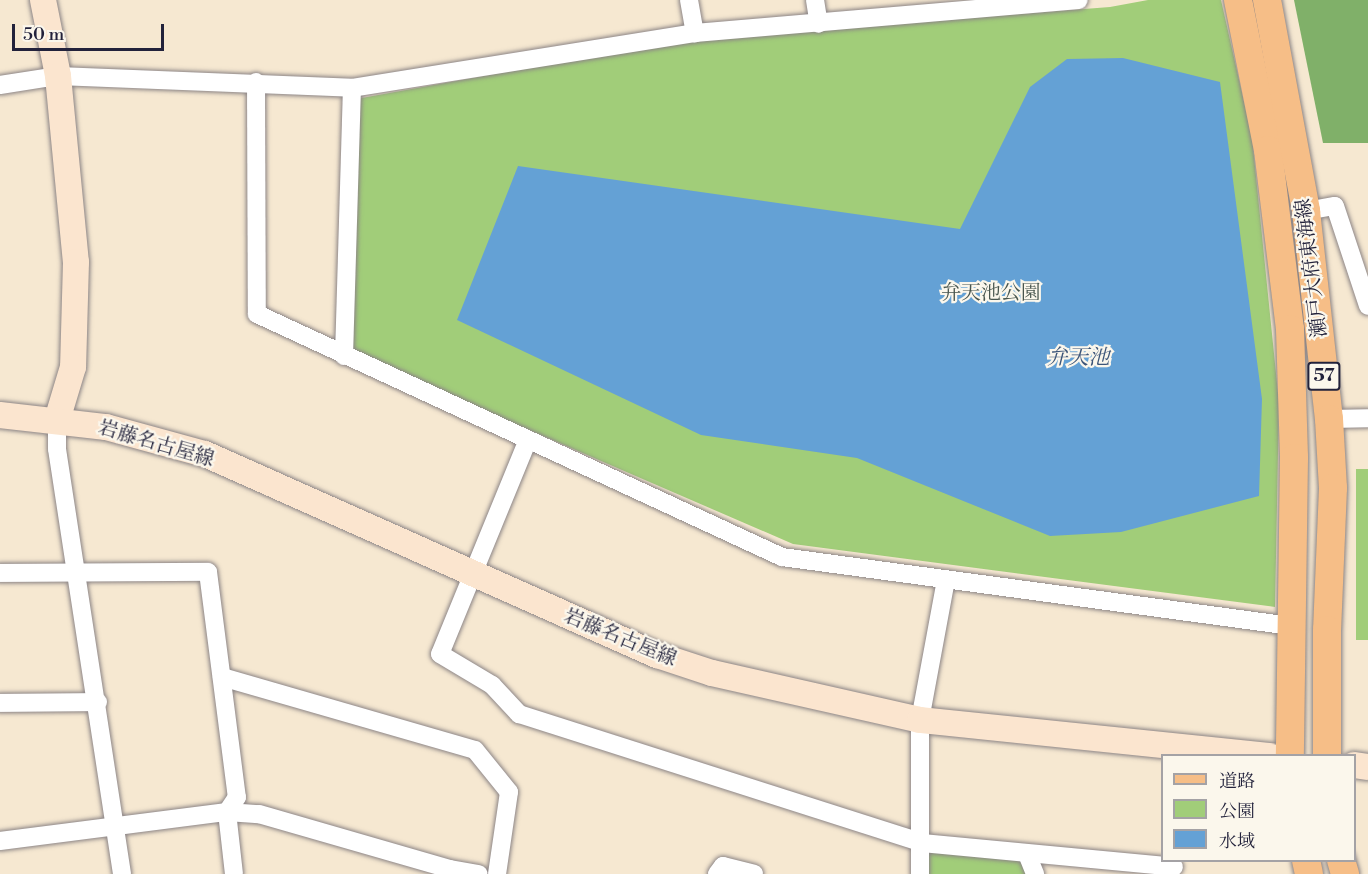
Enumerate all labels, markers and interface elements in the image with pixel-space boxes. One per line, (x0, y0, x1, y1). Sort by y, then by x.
scale bar (15, 12, 166, 50)
text: 50 m (23, 23, 64, 46)
street label: 瀬戸大府東海線 (1292, 197, 1332, 339)
park label: 弁天池公園 (941, 281, 1041, 305)
water label: 弁天池 (1047, 345, 1109, 371)
road number: 57 (1306, 361, 1342, 391)
street label: 岩藤名古屋線 (95, 416, 217, 472)
street label: 岩藤名古屋線 (560, 604, 680, 672)
legend (1161, 754, 1356, 862)
text: 道路 (1219, 770, 1255, 793)
text: 公園 (1219, 800, 1255, 823)
text: 水域 (1219, 830, 1255, 853)

